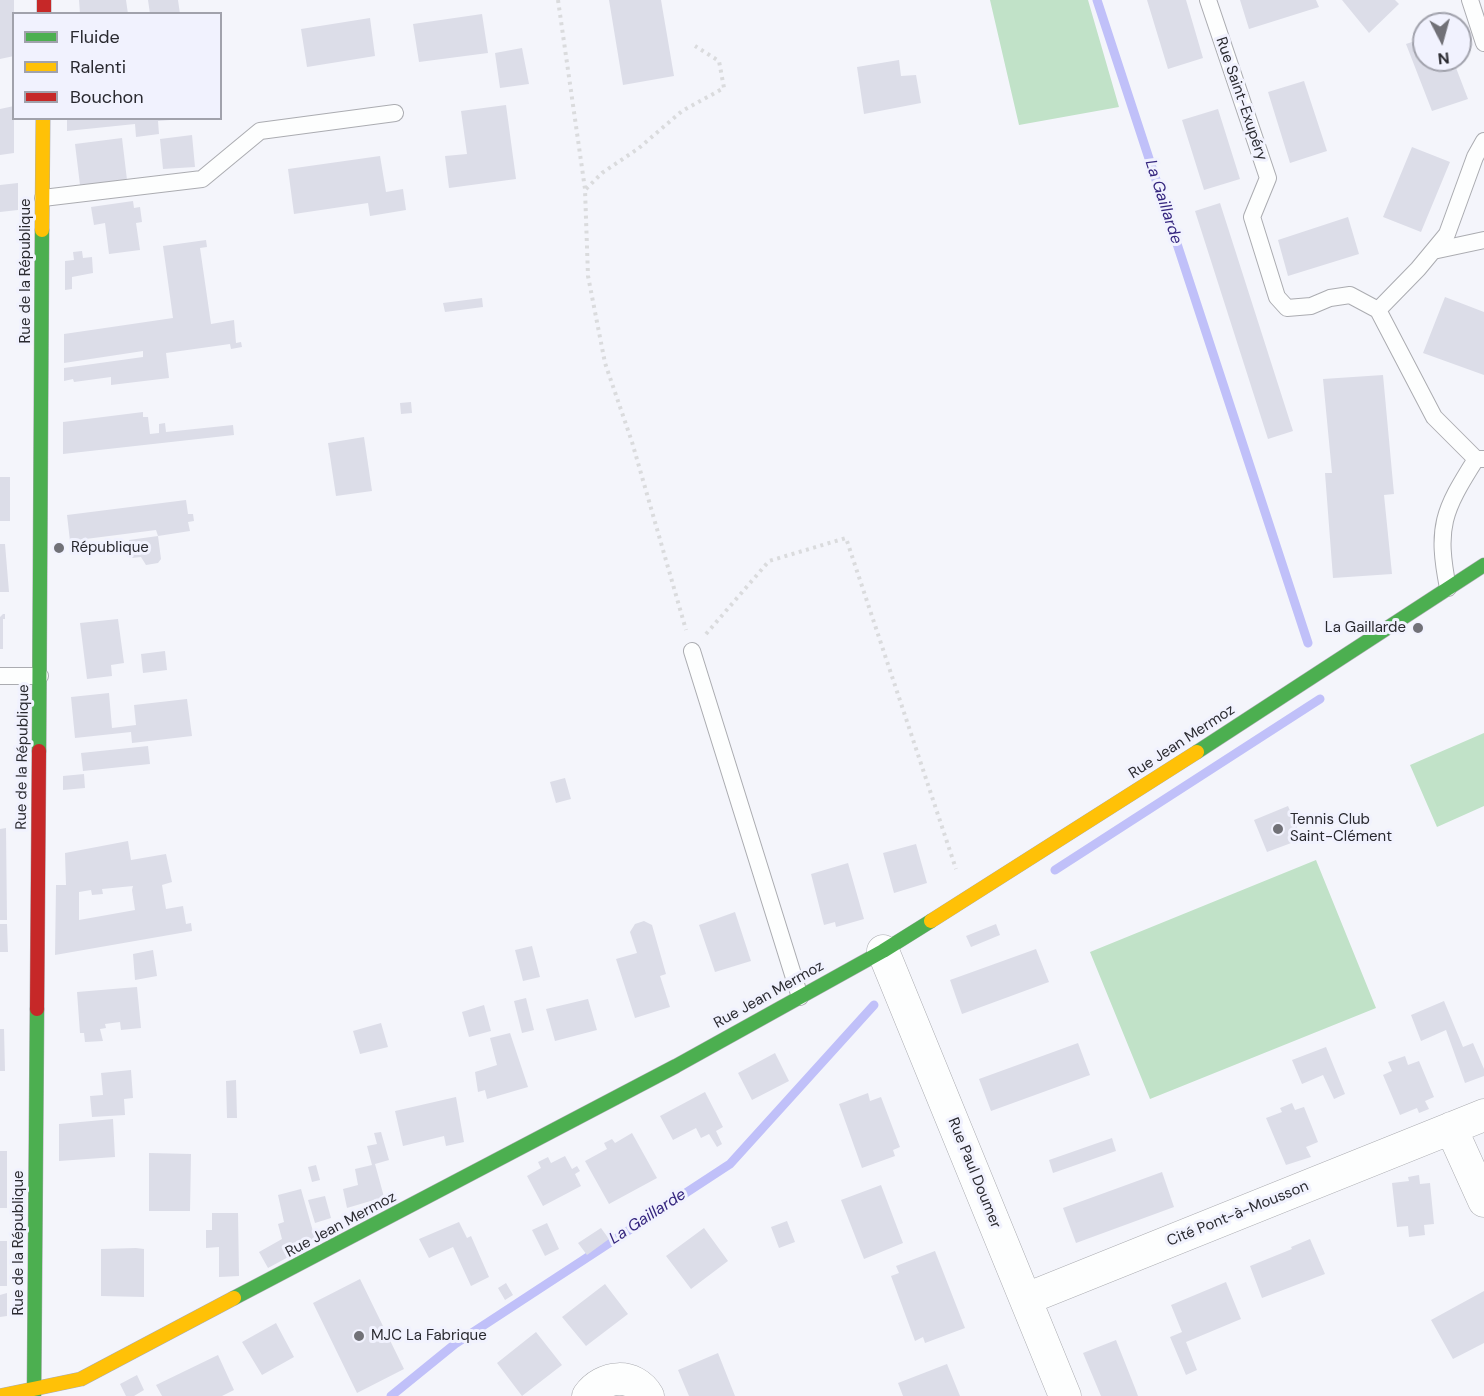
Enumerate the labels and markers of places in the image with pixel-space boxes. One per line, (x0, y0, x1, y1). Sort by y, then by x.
place label: République (71, 539, 149, 557)
marker: République (52, 541, 66, 555)
place label: La Gaillarde (1325, 619, 1406, 637)
marker: La Gaillarde (1411, 621, 1425, 635)
place label: Tennis Club Saint-Clément (1290, 811, 1392, 846)
marker: Tennis Club Saint-Clément (1271, 822, 1285, 836)
place label: MJC La Fabrique (371, 1327, 487, 1345)
marker: MJC La Fabrique (352, 1329, 366, 1343)

